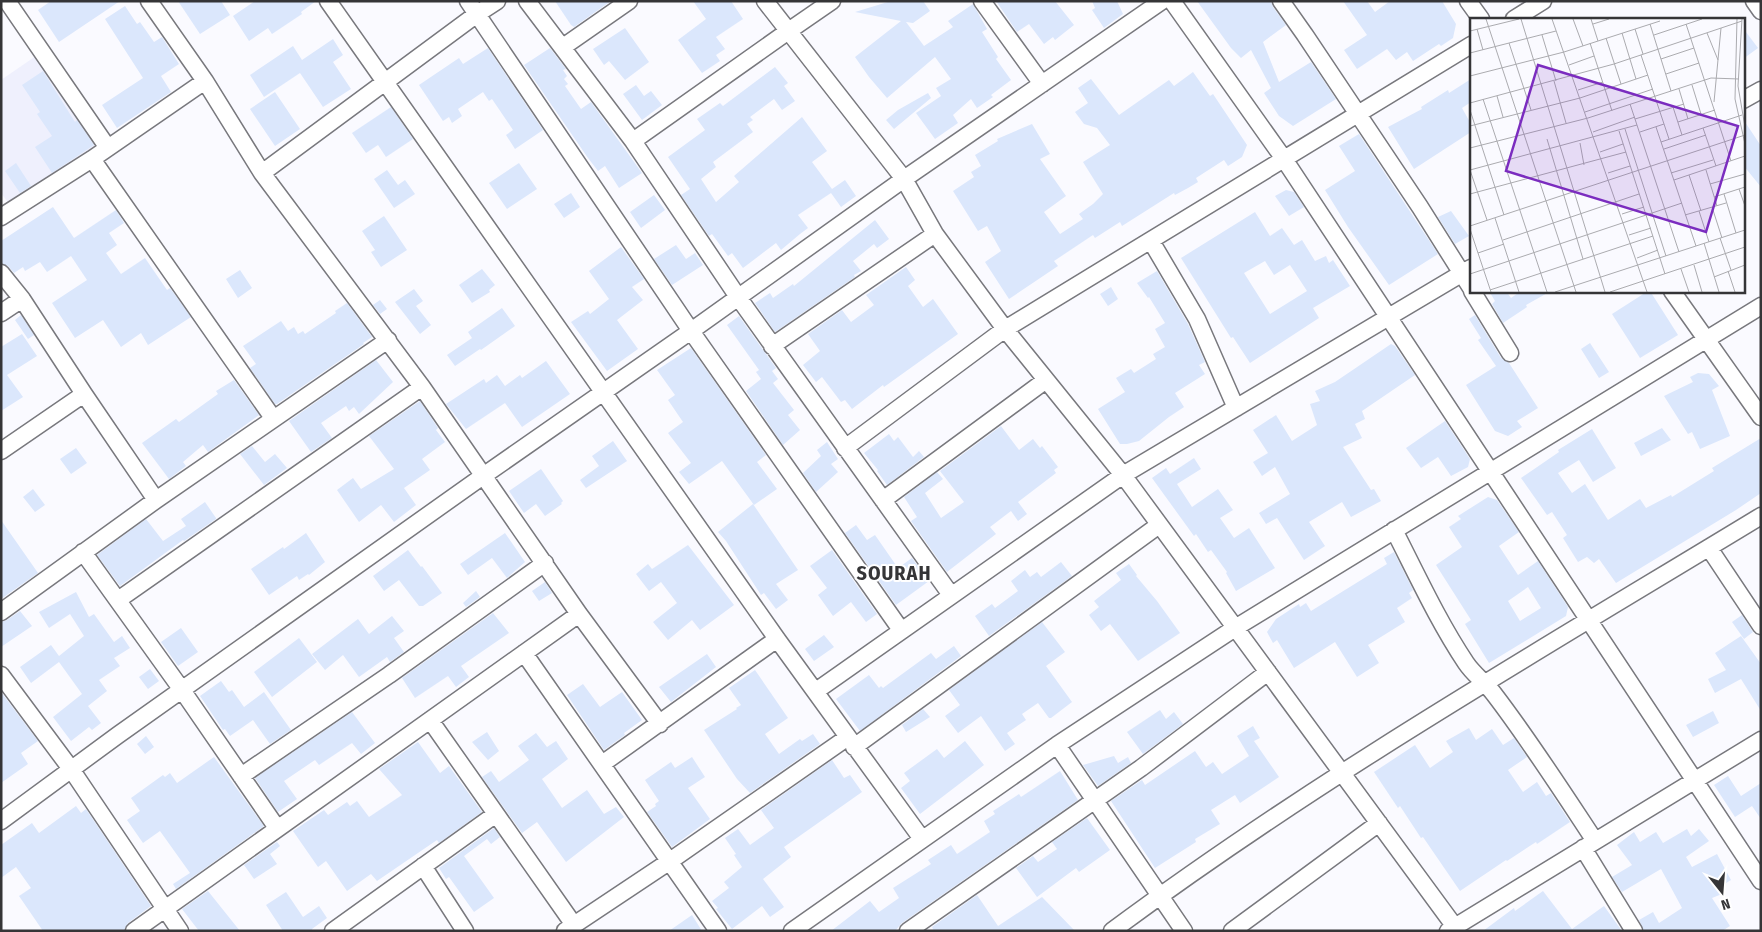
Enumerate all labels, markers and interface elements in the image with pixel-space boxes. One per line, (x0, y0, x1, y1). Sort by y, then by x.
inset map (1470, 18, 1744, 292)
district label: SOURAH (857, 561, 931, 585)
north arrow (1697, 867, 1747, 917)
text: N (1719, 895, 1732, 913)

